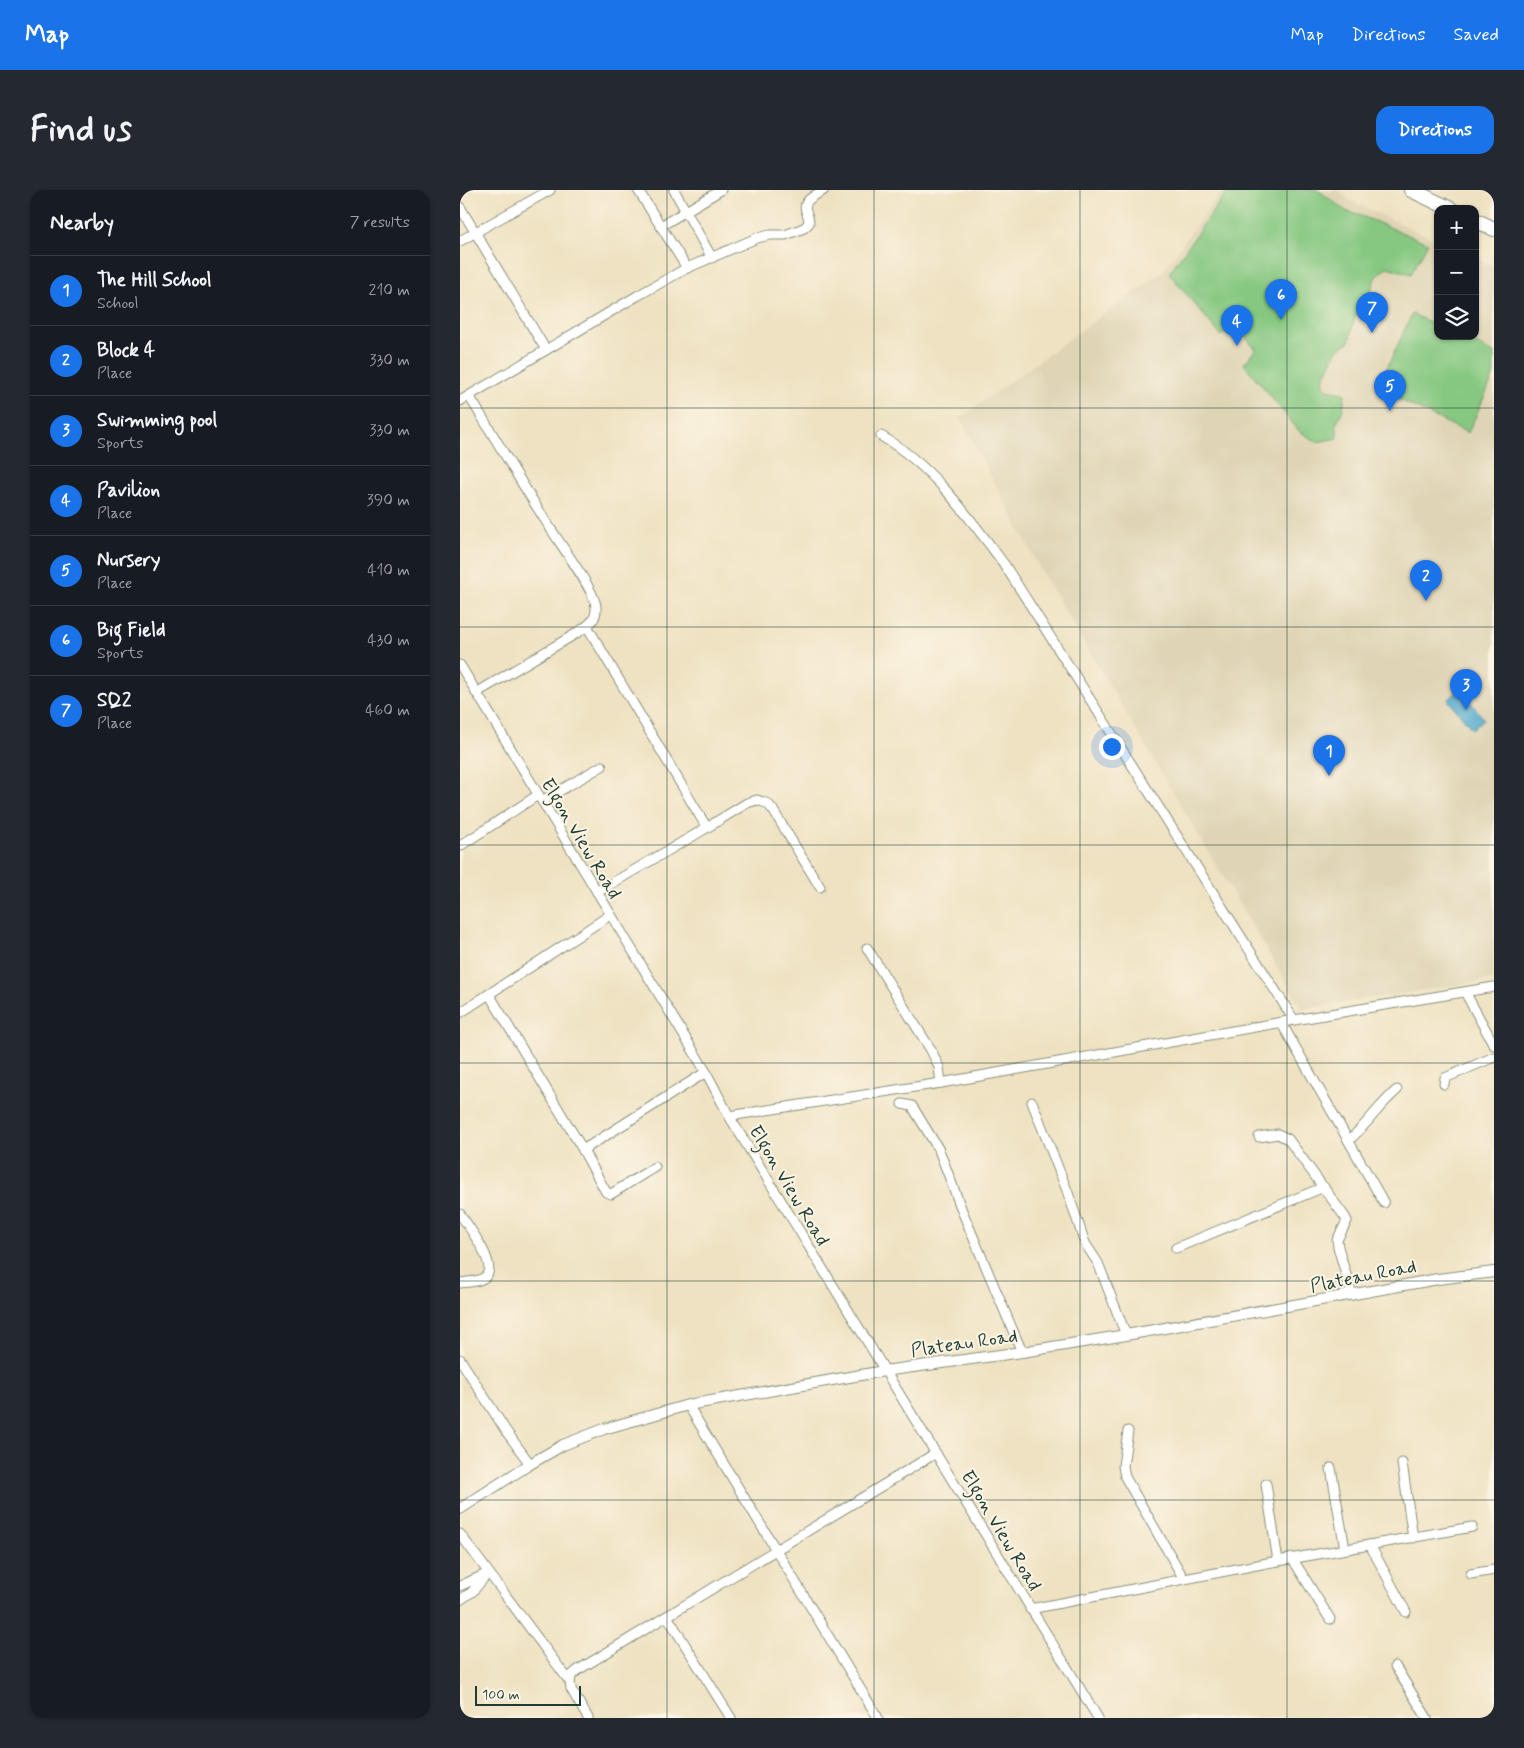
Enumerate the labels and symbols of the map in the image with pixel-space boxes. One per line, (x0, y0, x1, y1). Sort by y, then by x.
pin: 6 (1265, 279, 1297, 320)
pin: 7 (1356, 292, 1388, 333)
pin: 4 (1221, 305, 1253, 346)
pin: 5 (1374, 370, 1406, 411)
pin: 2 (1410, 560, 1442, 601)
pin: 3 (1450, 669, 1482, 710)
your location (1099, 734, 1125, 760)
pin: 1 (1313, 735, 1345, 776)
street label: Elgon View Road (532, 774, 627, 905)
street label: Elgon View Road (740, 1121, 835, 1252)
street label: Plateau Road (1308, 1254, 1418, 1299)
street label: Plateau Road (909, 1324, 1019, 1363)
street label: Elgon View Road (952, 1466, 1047, 1597)
scale bar (475, 1683, 581, 1706)

